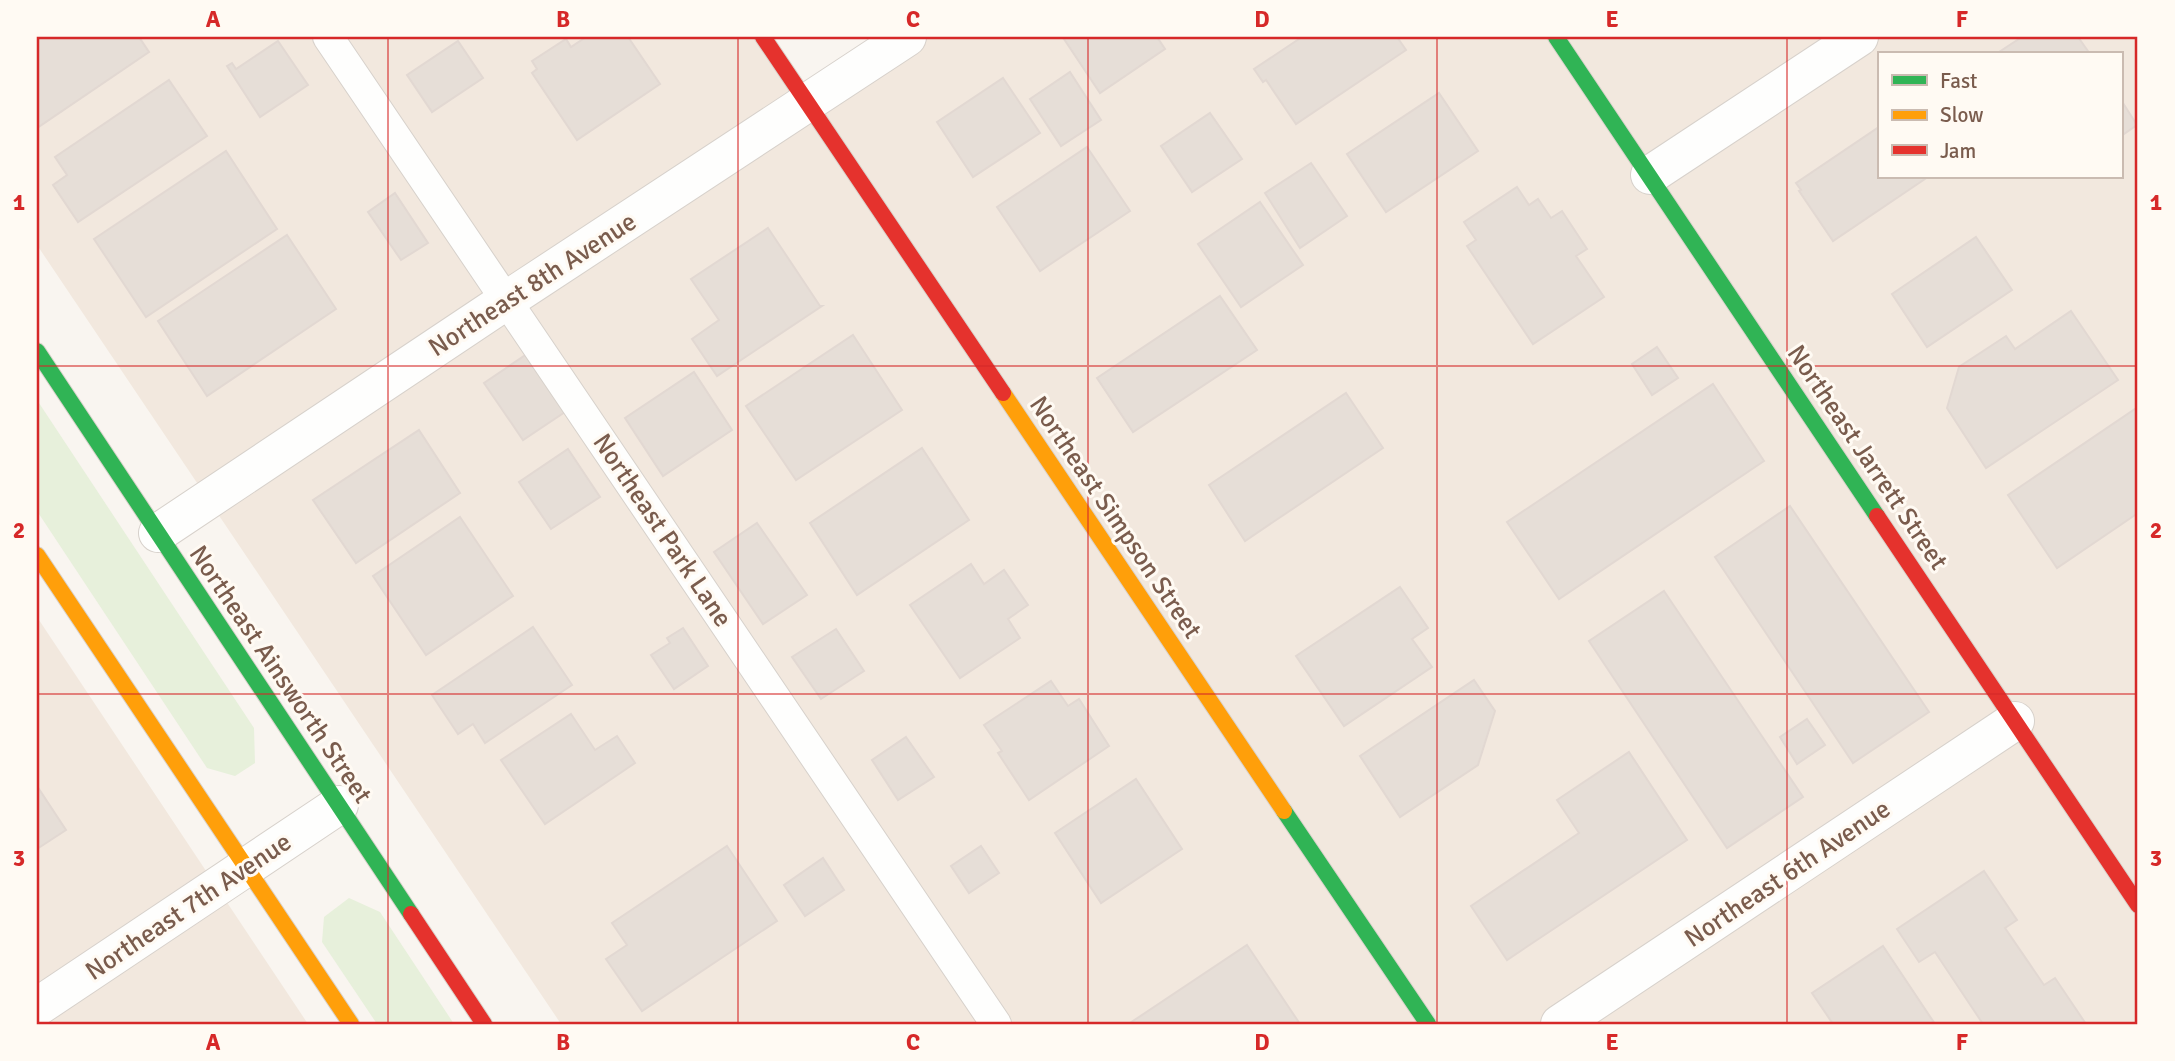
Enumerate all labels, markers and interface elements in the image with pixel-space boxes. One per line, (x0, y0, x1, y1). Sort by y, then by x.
text: A (206, 5, 221, 34)
text: B (556, 5, 570, 34)
text: C (906, 5, 920, 34)
text: D (1254, 5, 1270, 34)
text: E (1605, 5, 1619, 34)
text: F (1956, 5, 1968, 34)
legend (1878, 52, 2122, 178)
text: Fast (1940, 68, 1977, 94)
text: Slow (1940, 102, 1984, 128)
text: Jam (1940, 138, 1976, 164)
text: 1 (13, 188, 25, 217)
text: 1 (2150, 188, 2162, 217)
street label: Northeast 8th Avenue (423, 206, 642, 364)
street label: Northeast Jarrett Street (1780, 339, 1954, 576)
street label: Northeast Simpson Street (1022, 390, 1208, 645)
street label: Northeast Park Lane (586, 428, 739, 633)
text: 2 (13, 516, 25, 545)
text: 2 (2150, 516, 2162, 545)
street label: Northeast Ainsworth Street (182, 540, 378, 810)
street label: Northeast 6th Avenue (1679, 793, 1897, 955)
street label: Northeast 7th Avenue (80, 826, 298, 988)
text: 3 (13, 844, 25, 873)
text: 3 (2150, 844, 2162, 873)
text: A (206, 1028, 221, 1057)
text: B (556, 1028, 570, 1057)
text: C (906, 1028, 920, 1057)
text: D (1254, 1028, 1270, 1057)
text: E (1605, 1028, 1619, 1057)
text: F (1956, 1028, 1968, 1057)

